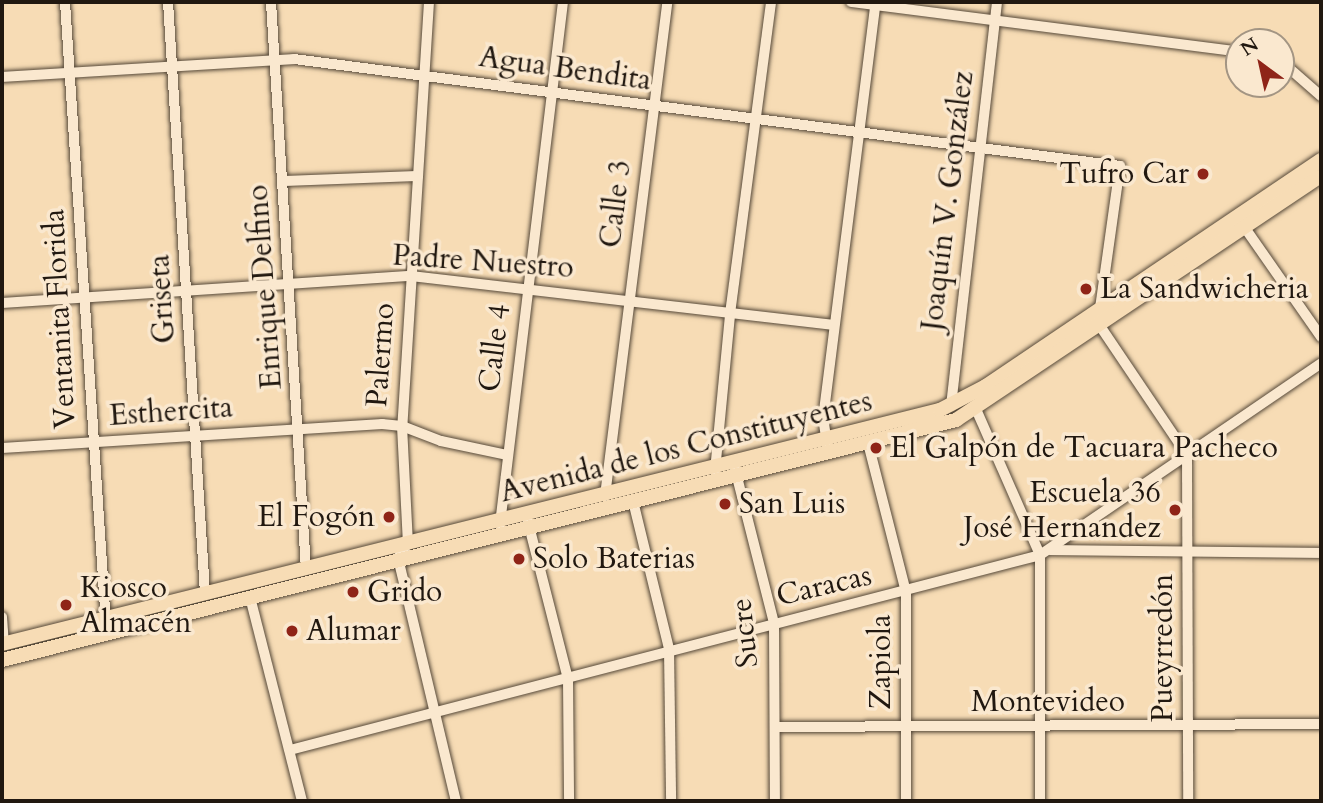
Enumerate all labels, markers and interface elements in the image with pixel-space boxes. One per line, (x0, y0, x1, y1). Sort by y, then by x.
north arrow (1225, 28, 1295, 98)
text: N (1236, 32, 1264, 62)
street label: Agua Bendita (477, 39, 653, 99)
street label: Joaquín V. González (914, 69, 982, 333)
place label: Tufro Car (1059, 156, 1189, 192)
street label: Calle 3 (593, 158, 639, 250)
marker: Tufro Car (1195, 166, 1211, 182)
street label: Enrique Delfino (240, 184, 290, 390)
street label: Ventanita Florida (36, 208, 84, 430)
street label: Padre Nuestro (391, 238, 575, 286)
street label: Griseta (142, 254, 182, 344)
place label: La Sandwicheria (1100, 271, 1309, 307)
marker: La Sandwicheria (1078, 281, 1094, 297)
street label: Palermo (359, 302, 403, 408)
street label: Calle 4 (472, 302, 518, 394)
street label: Avenida de los Constituyentes (496, 383, 876, 511)
street label: Esthercita (108, 390, 234, 434)
place label: El Galpón de Tacuara Pacheco (890, 430, 1278, 466)
marker: El Galpón de Tacuara Pacheco (868, 440, 884, 456)
place label: Escuela 36 José Hernandez (963, 475, 1161, 546)
place label: San Luis (739, 486, 845, 522)
marker: San Luis (717, 496, 733, 512)
place label: El Fogón (257, 499, 375, 535)
marker: Escuela 36 José Hernandez (1167, 502, 1183, 518)
marker: El Fogón (381, 509, 397, 525)
place label: Solo Baterias (533, 541, 695, 577)
marker: Solo Baterias (511, 551, 527, 567)
street label: Caracas (773, 558, 875, 614)
place label: Kiosco Almacén (80, 570, 192, 640)
place label: Grido (367, 574, 442, 610)
street label: Pueyrredón (1145, 574, 1181, 722)
marker: Grido (345, 584, 361, 600)
street label: Sucre (723, 596, 767, 670)
marker: Kiosco Almacén (58, 597, 74, 613)
place label: Alumar (306, 613, 401, 649)
street label: Zapiola (863, 614, 899, 710)
marker: Alumar (284, 623, 300, 639)
street label: Montevideo (971, 684, 1125, 720)

